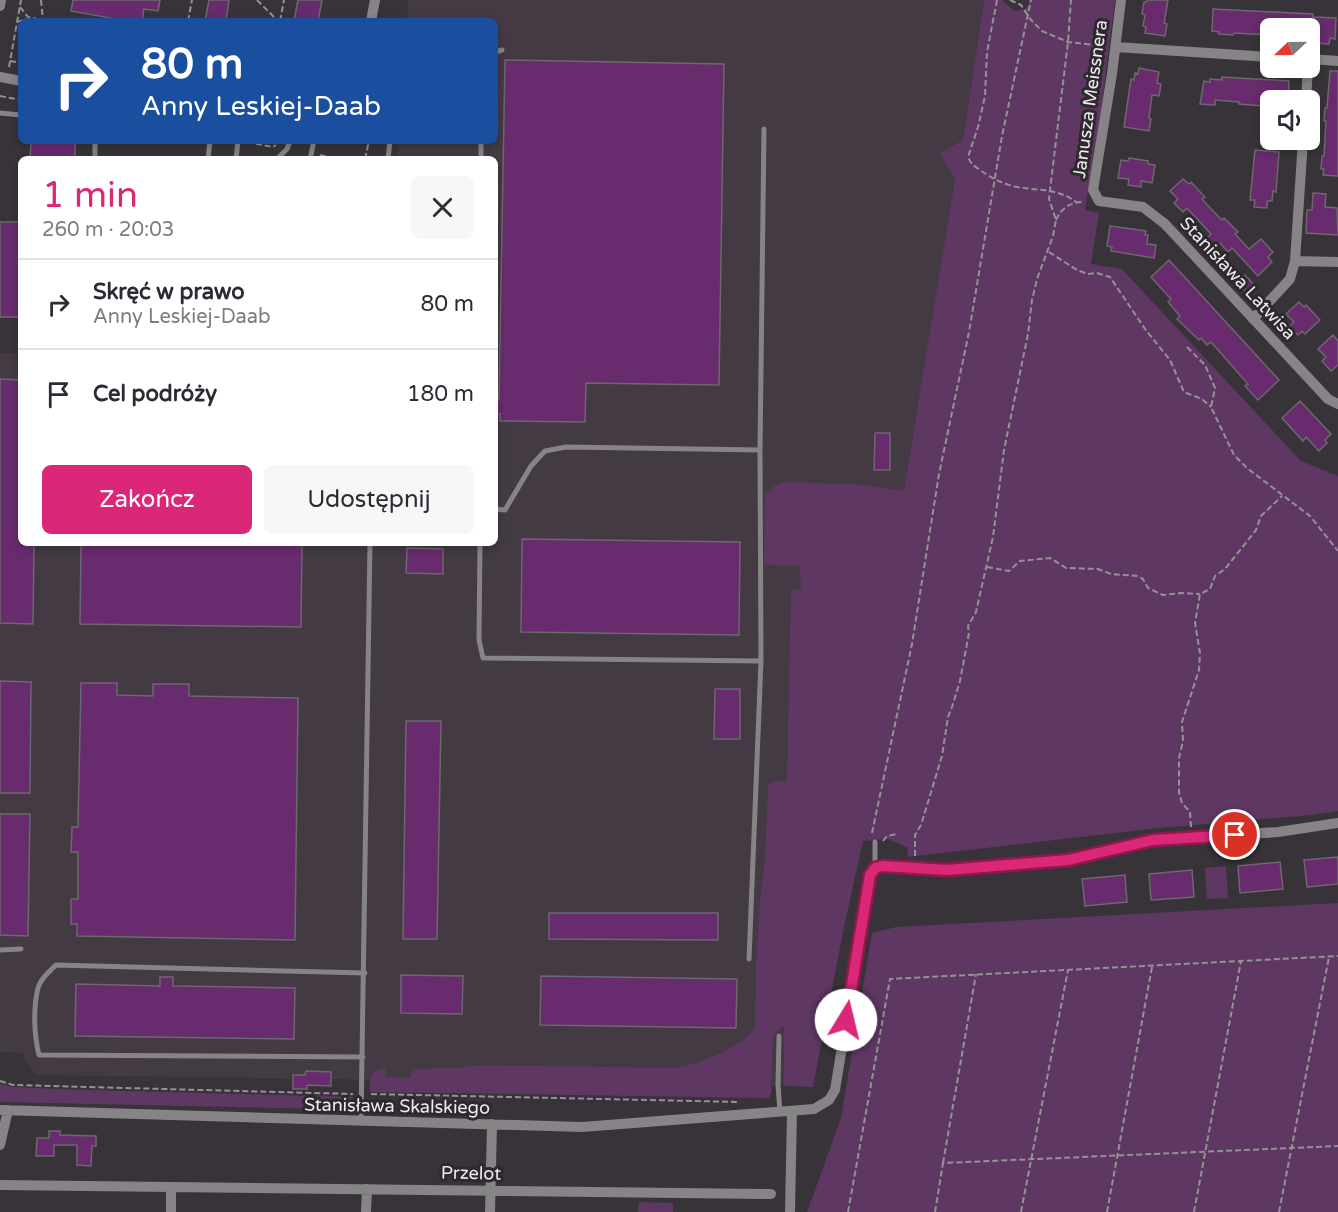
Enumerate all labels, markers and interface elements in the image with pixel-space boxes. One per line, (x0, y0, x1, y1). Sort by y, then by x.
street label: Janusza Meissnera (1068, 18, 1112, 180)
north arrow (1260, 18, 1320, 78)
map controls (1260, 18, 1320, 150)
text: 80 m (141, 39, 243, 90)
icon: right (42, 42, 120, 120)
text: Anny Leskiej-Daab (141, 90, 381, 123)
button: sound (1260, 90, 1320, 150)
text: 1 min (42, 174, 138, 217)
button: close (411, 176, 474, 239)
street label: Stanisława Latwisa (1175, 212, 1301, 344)
text: 260 m · 20:03 (42, 218, 174, 242)
text: Skręć w prawo (93, 279, 245, 305)
icon: right (42, 288, 75, 321)
text: 80 m (420, 291, 474, 317)
text: Anny Leskiej-Daab (93, 305, 271, 329)
icon: arrive (42, 378, 75, 411)
text: Cel podróży (93, 381, 217, 407)
text: 180 m (407, 381, 474, 407)
button: Zakończ (42, 465, 252, 534)
button: Udostępnij (264, 465, 474, 534)
pin (1209, 809, 1260, 860)
icon: arrive (1218, 818, 1251, 851)
position arrow (814, 988, 878, 1052)
street label: Stanisława Skalskiego (304, 1093, 490, 1119)
street label: Przelot (441, 1161, 501, 1185)

